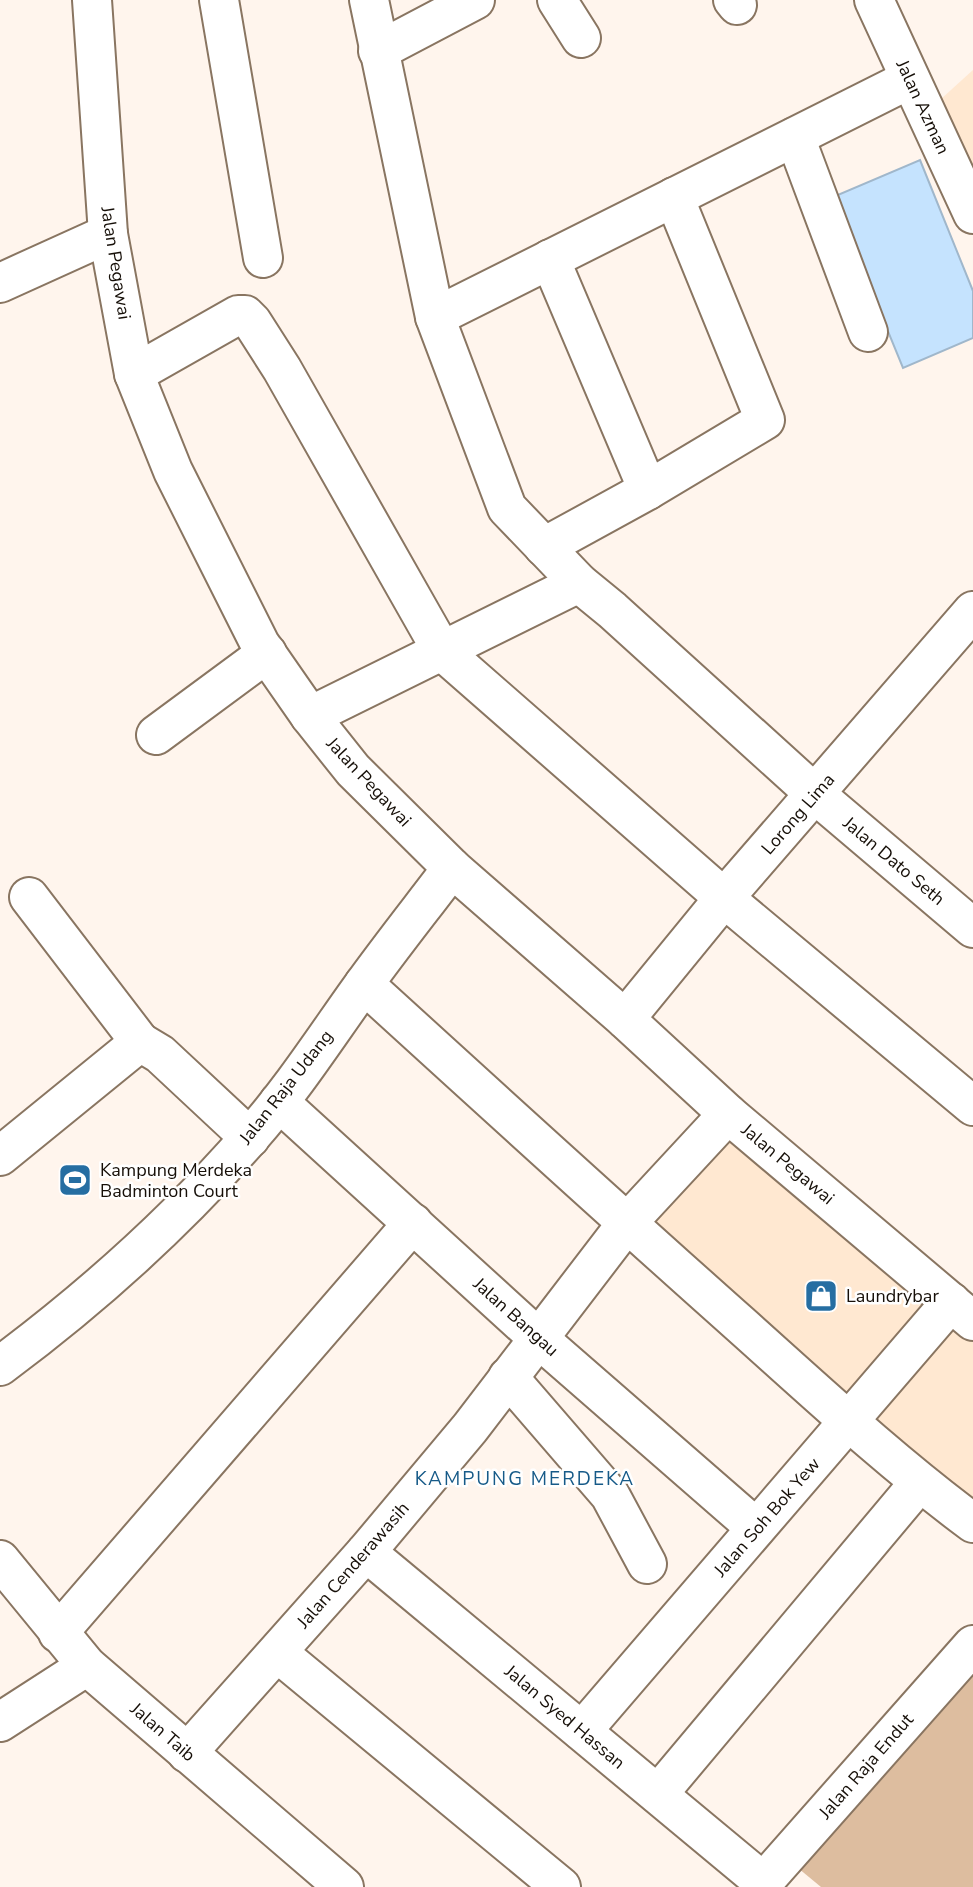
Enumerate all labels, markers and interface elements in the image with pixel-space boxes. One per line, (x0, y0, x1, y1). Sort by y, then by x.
street label: Jalan Azman (890, 55, 955, 158)
street label: Jalan Pegawai (95, 204, 137, 321)
street label: Jalan Pegawai (321, 731, 417, 832)
street label: Lorong Lima (756, 768, 840, 860)
street label: Jalan Dato Seth (837, 811, 950, 911)
street label: Jalan Raja Udang (233, 1025, 338, 1150)
street label: Jalan Pegawai (736, 1117, 840, 1210)
place label: Kampung Merdeka Badminton Court (100, 1158, 252, 1203)
sports icon: Kampung Merdeka Badminton Court (56, 1161, 94, 1199)
street label: Jalan Bangau (467, 1272, 564, 1362)
shop icon: Laundrybar (802, 1277, 840, 1315)
place label: Laundrybar (846, 1284, 939, 1308)
street label: Jalan Soh Bok Yew (708, 1452, 826, 1583)
district label: KAMPUNG MERDEKA (415, 1466, 635, 1492)
street label: Jalan Cenderawasih (291, 1497, 414, 1634)
street label: Jalan Syed Hassan (499, 1659, 630, 1774)
street label: Jalan Taib (125, 1696, 201, 1767)
street label: Jalan Raja Endut (813, 1708, 919, 1825)

